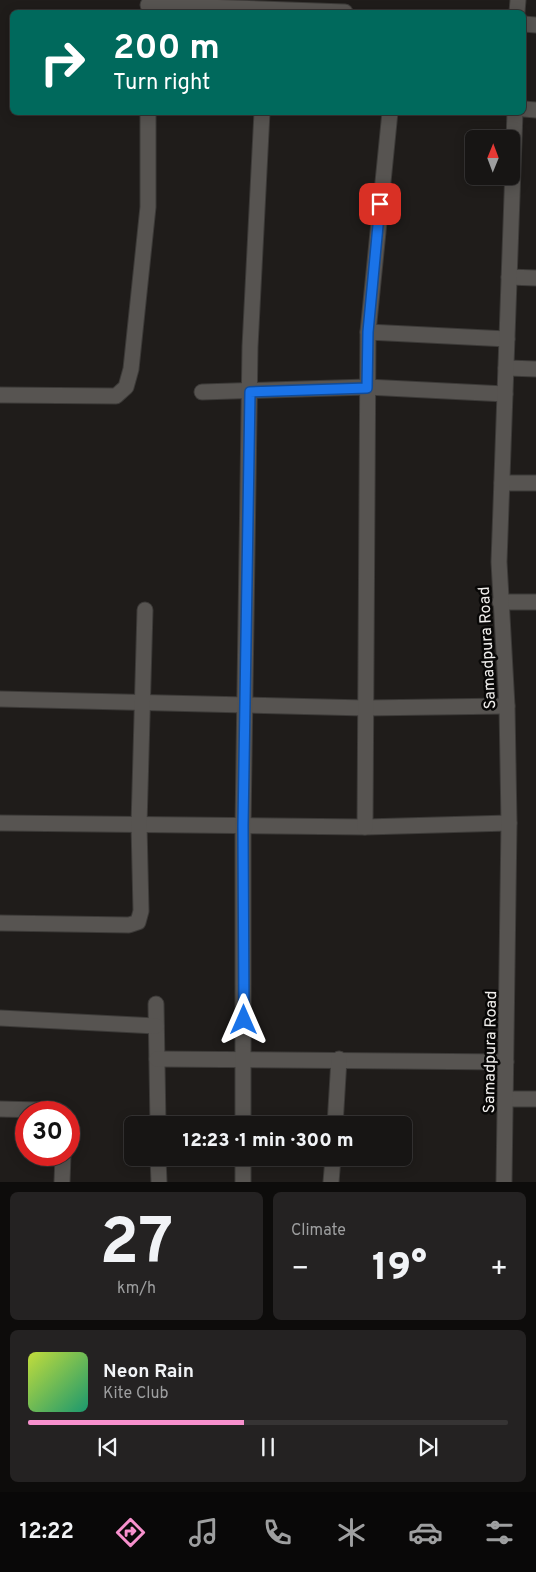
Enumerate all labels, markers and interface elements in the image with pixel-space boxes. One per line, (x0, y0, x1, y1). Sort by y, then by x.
text: 200 m (113, 27, 220, 71)
icon: right (30, 30, 95, 95)
text: Turn right (113, 70, 210, 97)
north arrow (465, 130, 520, 185)
map controls (465, 130, 520, 185)
pin (359, 183, 401, 225)
icon: arrive (366, 190, 394, 218)
street label: Samadpura Road (475, 586, 501, 710)
street label: Samadpura Road (480, 990, 502, 1114)
position arrow (217, 993, 269, 1045)
speed limit sign: 30 (15, 1101, 80, 1166)
text: 12:23 · 1 min · 300 m (183, 1129, 353, 1153)
text: 27 (100, 1205, 173, 1287)
text: Climate (291, 1221, 346, 1241)
text: 19° (372, 1245, 427, 1294)
text: − (291, 1252, 309, 1288)
text: + (490, 1252, 508, 1288)
text: km/h (117, 1279, 156, 1299)
text: Neon Rain (103, 1360, 194, 1384)
text: Kite Club (103, 1384, 168, 1404)
icon: previous (94, 1433, 122, 1461)
icon: pause (254, 1433, 282, 1461)
icon: next (414, 1433, 442, 1461)
icon: directions (113, 1515, 148, 1550)
icon: music (186, 1515, 221, 1550)
icon: phone (260, 1515, 295, 1550)
icon: climate (334, 1515, 369, 1550)
icon: car (408, 1515, 443, 1550)
icon: filters (482, 1515, 517, 1550)
text: 12:22 (19, 1519, 74, 1546)

